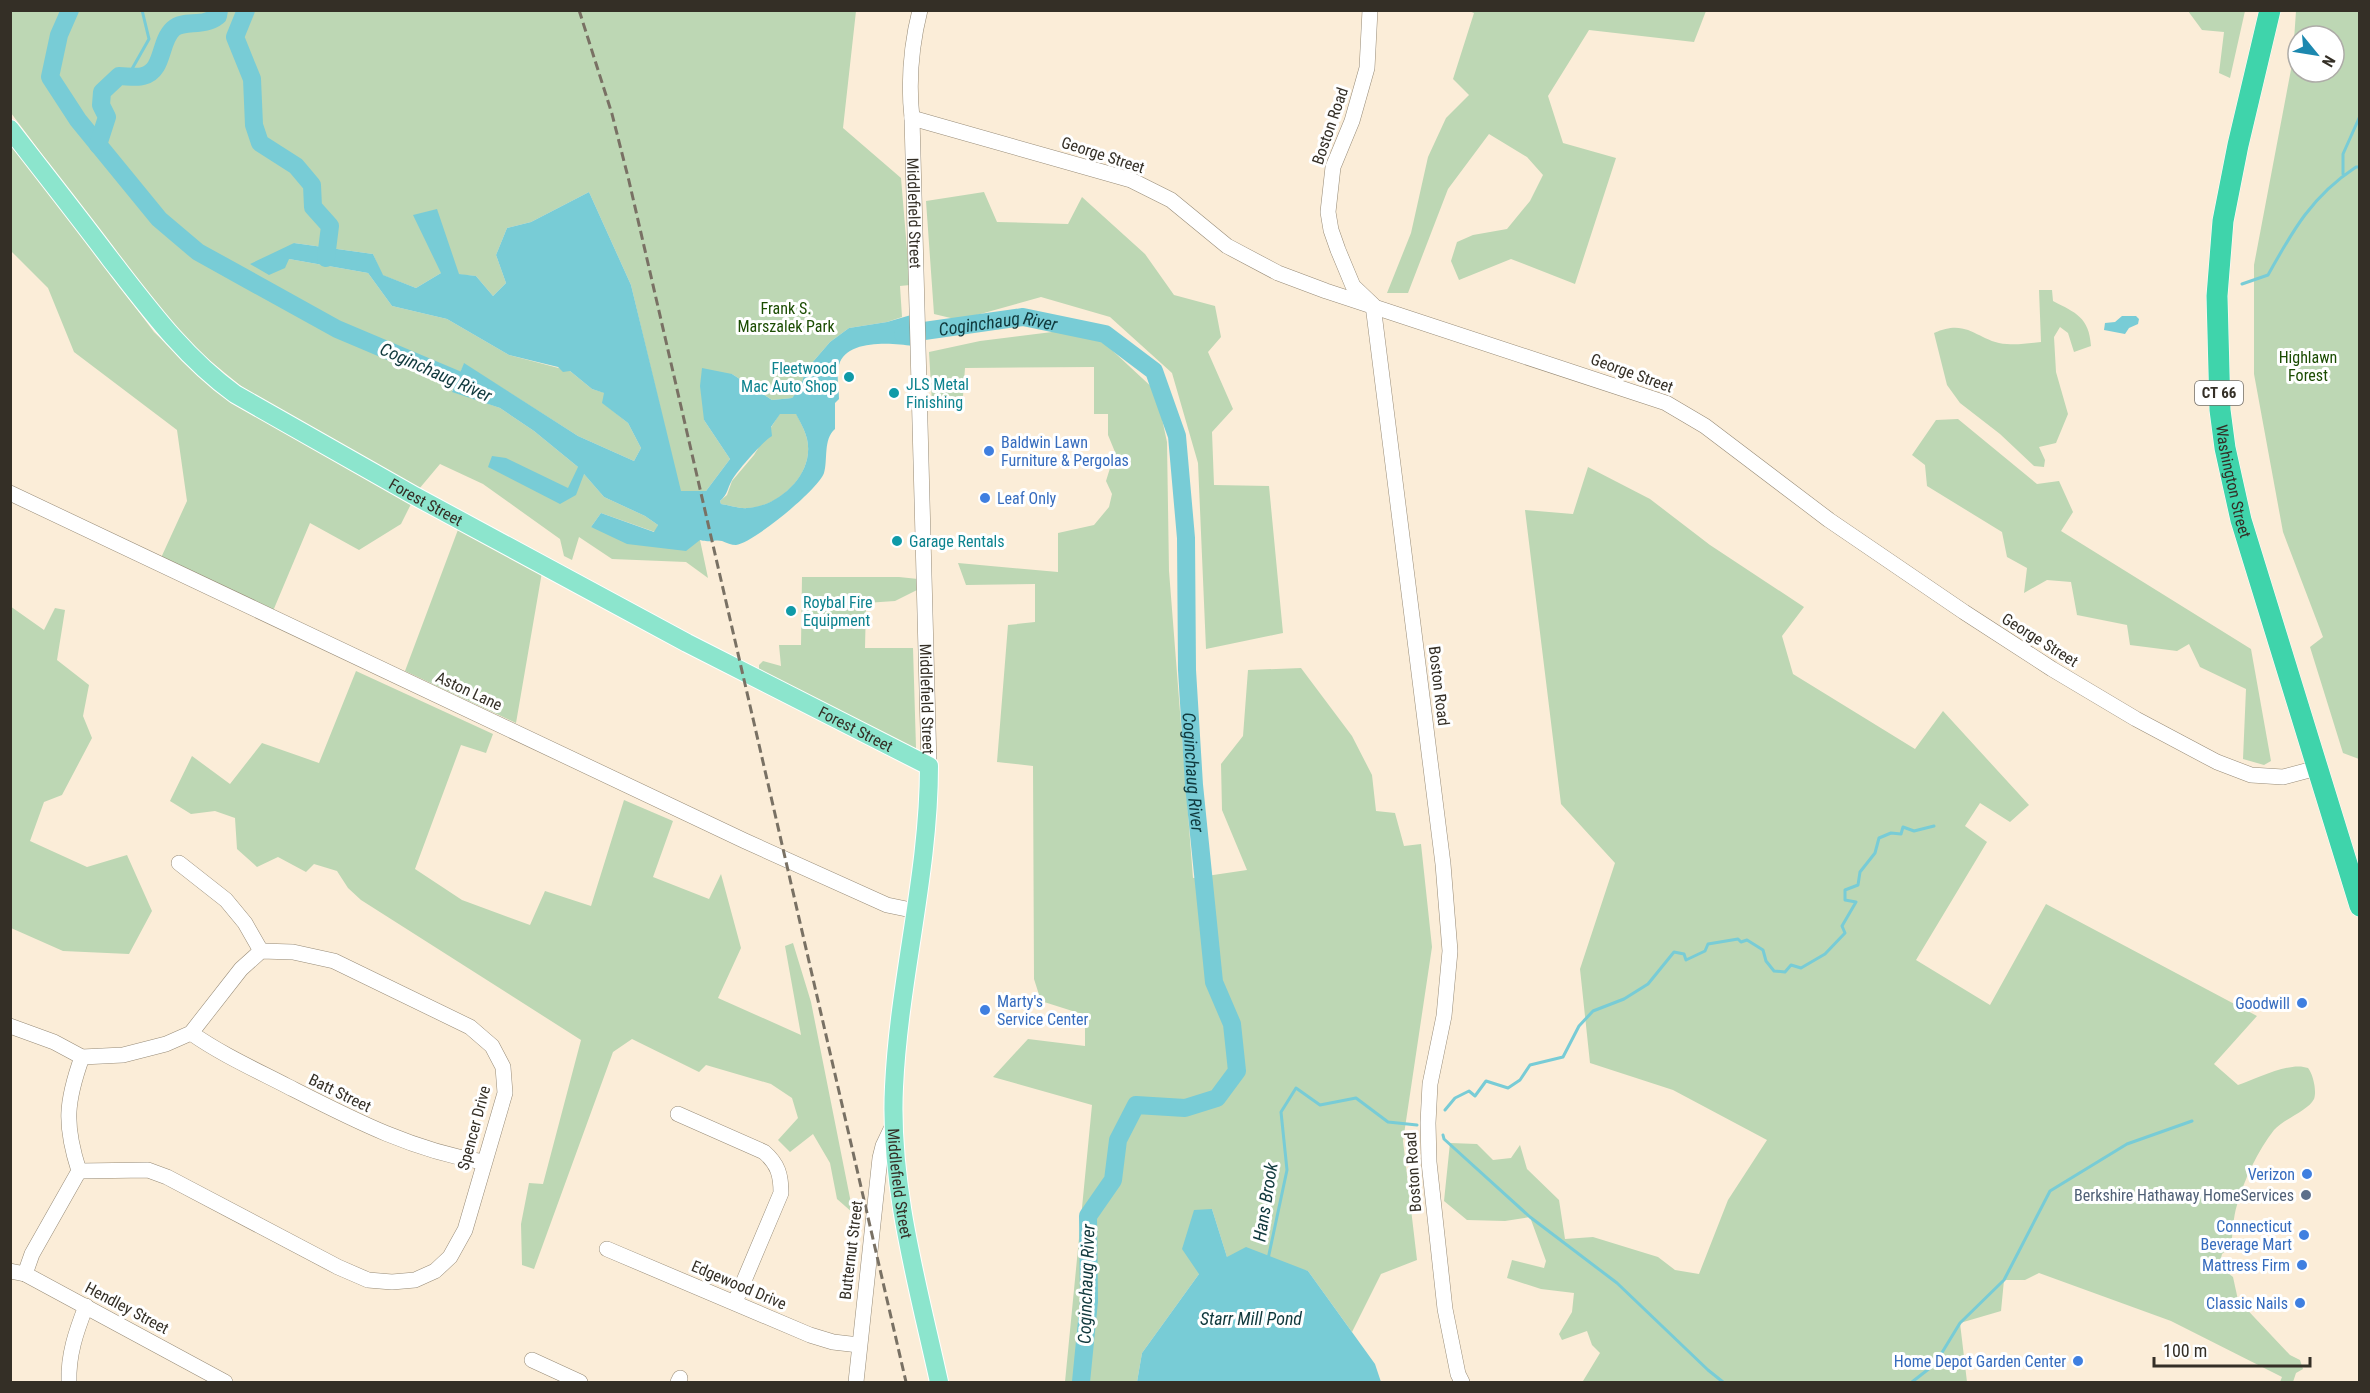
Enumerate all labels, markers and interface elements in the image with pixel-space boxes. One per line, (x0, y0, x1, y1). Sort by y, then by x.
north arrow (2286, 24, 2346, 84)
text: N (2318, 52, 2339, 70)
street label: Boston Road (1308, 85, 1352, 167)
street label: George Street (1059, 133, 1147, 177)
street label: Middlefield Street (904, 157, 925, 269)
park label: Frank S. Marszalek Park (737, 299, 835, 336)
water label: Coginchaug River (937, 307, 1060, 339)
water label: Coginchaug River (377, 338, 496, 406)
park label: Highlawn Forest (2279, 348, 2337, 385)
street label: George Street (1588, 349, 1676, 397)
place label: Fleetwood Mac Auto Shop (741, 359, 837, 396)
marker: Fleetwood Mac Auto Shop (842, 370, 856, 384)
place label: JLS Metal Finishing (906, 375, 969, 412)
road number: CT 66 (2195, 381, 2243, 405)
marker: JLS Metal Finishing (887, 386, 901, 400)
street label: Washington Street (2213, 423, 2256, 540)
place label: Baldwin Lawn Furniture & Pergolas (1001, 433, 1129, 470)
marker: Baldwin Lawn Furniture & Pergolas (982, 444, 996, 458)
street label: Forest Street (386, 474, 466, 530)
place label: Leaf Only (997, 489, 1057, 508)
marker: Leaf Only (978, 491, 992, 505)
place label: Garage Rentals (909, 532, 1005, 551)
marker: Garage Rentals (890, 534, 904, 548)
place label: Roybal Fire Equipment (803, 593, 873, 630)
marker: Roybal Fire Equipment (784, 604, 798, 618)
street label: George Street (1998, 609, 2082, 671)
street label: Middlefield Street (916, 643, 938, 755)
street label: Boston Road (1425, 645, 1453, 727)
street label: Aston Lane (433, 667, 505, 715)
street label: Forest Street (815, 702, 896, 756)
water label: Coginchaug River (1179, 712, 1209, 834)
place label: Marty's Service Center (997, 992, 1088, 1029)
place label: Goodwill (2235, 994, 2290, 1013)
marker: Goodwill (2295, 996, 2309, 1010)
marker: Marty's Service Center (978, 1003, 992, 1017)
street label: Batt Street (306, 1070, 375, 1116)
street label: Spencer Drive (454, 1084, 494, 1172)
street label: Middlefield Street (884, 1128, 917, 1240)
street label: Boston Road (1401, 1131, 1425, 1213)
water label: Hans Brook (1248, 1160, 1282, 1243)
place label: Verizon (2248, 1165, 2295, 1184)
marker: Verizon (2300, 1167, 2314, 1181)
place label: Berkshire Hathaway HomeServices (2074, 1186, 2294, 1205)
marker: Berkshire Hathaway HomeServices (2299, 1188, 2313, 1202)
street label: Butternut Street (835, 1199, 867, 1301)
place label: Connecticut Beverage Mart (2201, 1217, 2292, 1254)
water label: Coginchaug River (1073, 1223, 1099, 1344)
marker: Connecticut Beverage Mart (2297, 1228, 2311, 1242)
street label: Edgewood Drive (689, 1256, 789, 1314)
place label: Mattress Firm (2202, 1256, 2290, 1275)
marker: Mattress Firm (2295, 1258, 2309, 1272)
street label: Hendley Street (82, 1278, 172, 1338)
place label: Classic Nails (2206, 1294, 2288, 1313)
marker: Classic Nails (2293, 1296, 2307, 1310)
water label: Starr Mill Pond (1200, 1308, 1302, 1329)
scale bar (2154, 1330, 2310, 1368)
text: 100 m (2163, 1340, 2207, 1361)
place label: Home Depot Garden Center (1894, 1352, 2066, 1371)
marker: Home Depot Garden Center (2071, 1354, 2085, 1368)

